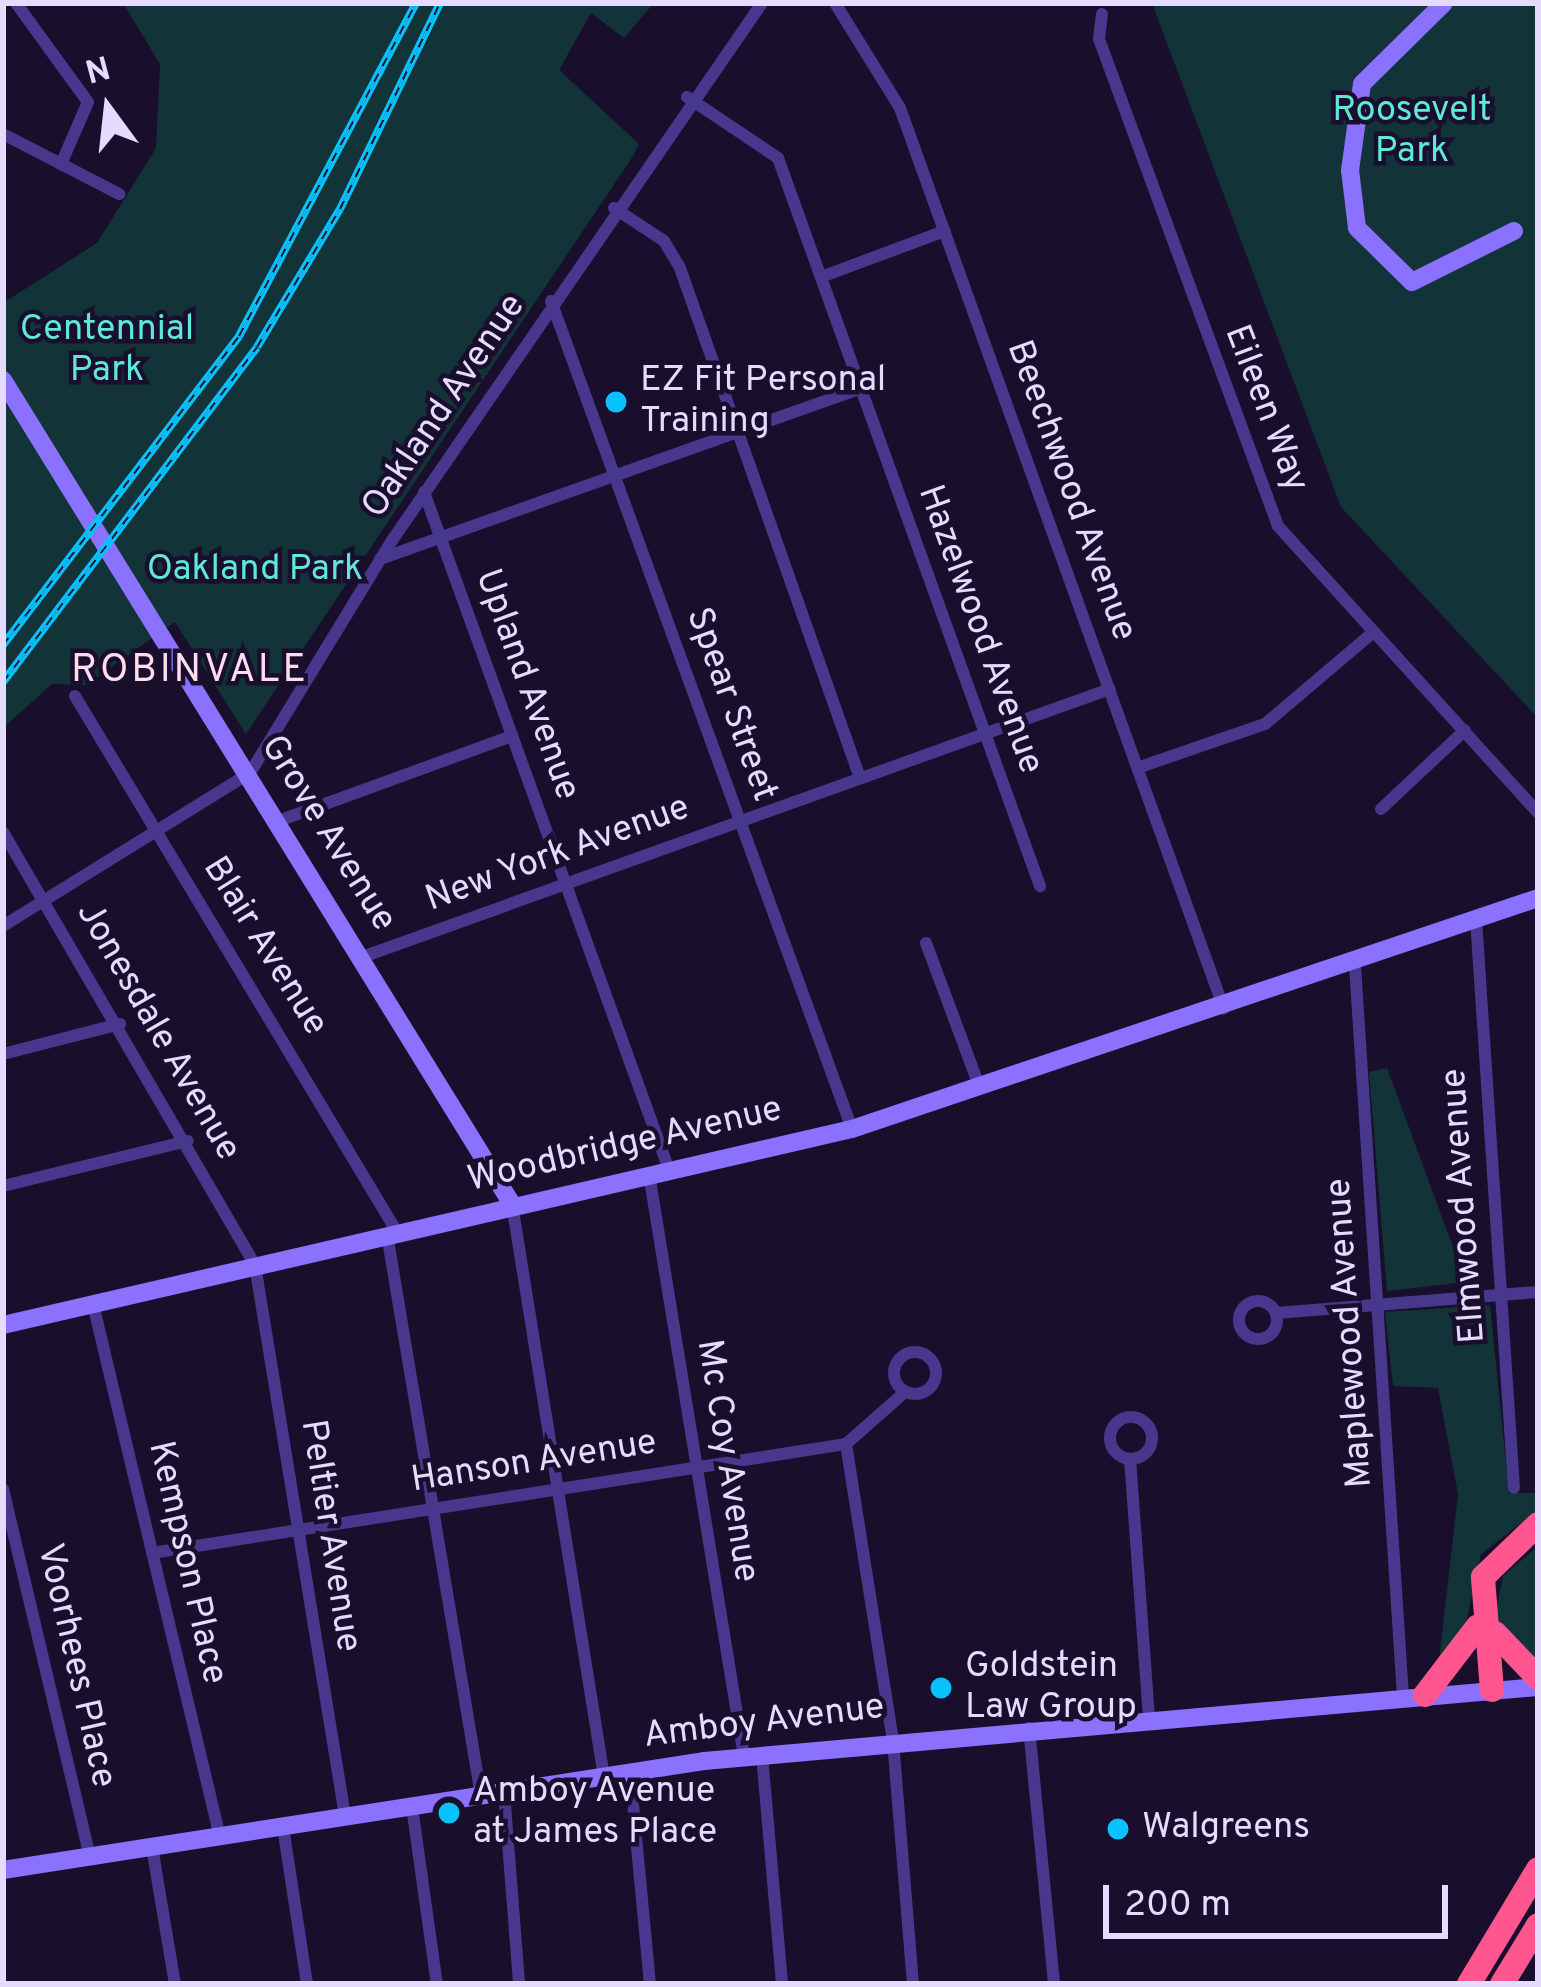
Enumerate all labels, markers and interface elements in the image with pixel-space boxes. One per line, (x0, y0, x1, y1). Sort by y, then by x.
north arrow (48, 48, 168, 168)
text: N (82, 50, 116, 97)
park label: Roosevelt Park (1332, 89, 1492, 174)
street label: Oakland Avenue (354, 286, 536, 528)
park label: Centennial Park (20, 308, 194, 393)
street label: Eileen Way (1213, 319, 1317, 499)
street label: Beechwood Avenue (995, 334, 1145, 648)
place label: EZ Fit Personal Training (640, 359, 886, 444)
marker: EZ Fit Personal Training (603, 389, 629, 415)
street label: Hazelwood Avenue (906, 479, 1052, 781)
park label: Oakland Park (147, 549, 363, 593)
street label: Upland Avenue (464, 563, 588, 807)
street label: Spear Street (675, 602, 785, 808)
district label: ROBINVALE (71, 649, 309, 695)
street label: Grove Avenue (249, 727, 405, 941)
street label: New York Avenue (419, 787, 697, 923)
street label: Blair Avenue (192, 849, 336, 1045)
street label: Jonesdale Avenue (65, 894, 249, 1170)
street label: Elmwood Avenue (1434, 1066, 1496, 1346)
street label: Woodbridge Avenue (463, 1089, 787, 1203)
street label: Maplewood Avenue (1319, 1176, 1383, 1490)
street label: Mc Coy Avenue (685, 1336, 767, 1586)
street label: Peltier Avenue (289, 1416, 369, 1656)
street label: Hanson Avenue (408, 1422, 660, 1504)
street label: Kempson Place (137, 1437, 235, 1689)
street label: Voorhees Place (26, 1540, 124, 1792)
place label: Goldstein Law Group (965, 1645, 1137, 1730)
marker: Goldstein Law Group (928, 1675, 954, 1701)
street label: Amboy Avenue (641, 1687, 887, 1759)
place label: Amboy Avenue at James Place (473, 1770, 717, 1855)
marker: Amboy Avenue at James Place (436, 1800, 462, 1826)
place label: Walgreens (1142, 1807, 1310, 1851)
marker: Walgreens (1105, 1816, 1131, 1842)
scale bar (1109, 1861, 1454, 1935)
text: 200 m (1124, 1883, 1231, 1929)

